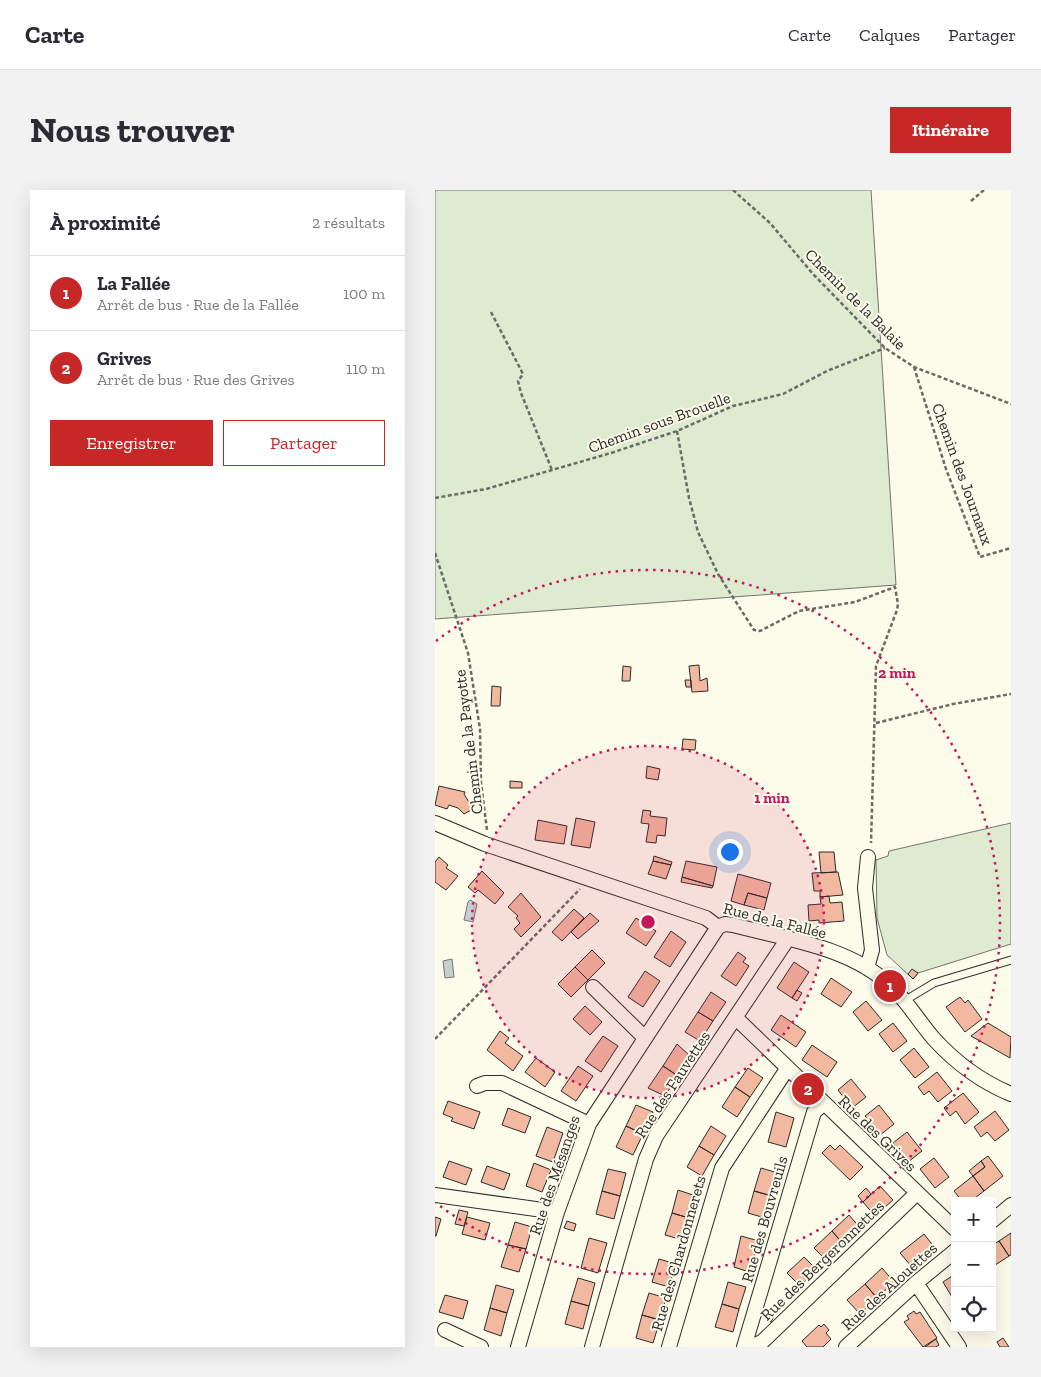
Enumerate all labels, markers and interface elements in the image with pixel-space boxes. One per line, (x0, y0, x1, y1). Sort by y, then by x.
text: Carte (25, 20, 84, 49)
text: Carte (788, 24, 831, 46)
text: Calques (859, 24, 920, 46)
text: Partager (948, 24, 1016, 46)
button: Itinéraire (890, 107, 1011, 153)
text: Nous trouver (30, 109, 235, 151)
text: À proximité (50, 210, 160, 235)
text: 2 résultats (312, 213, 385, 232)
street label: Chemin de la Balaie (801, 245, 910, 354)
text: La Fallée (97, 272, 170, 295)
text: 1 (63, 284, 69, 303)
text: 100 m (343, 284, 385, 303)
text: Arrêt de bus · Rue de la Fallée (97, 295, 299, 314)
text: Grives (97, 347, 151, 370)
text: 2 (62, 359, 70, 378)
text: 110 m (346, 359, 385, 378)
text: Arrêt de bus · Rue des Grives (97, 370, 295, 389)
street label: Chemin sous Brouelle (586, 388, 733, 457)
street label: Chemin des Journaux (928, 401, 997, 548)
button: Enregistrer (50, 420, 213, 466)
button: Partager (223, 420, 385, 466)
text: 2 min (878, 664, 916, 682)
street label: Chemin de la Payotte (450, 669, 487, 815)
text: 1 min (754, 789, 790, 807)
your location (717, 839, 743, 865)
street label: Rue de la Fallée (721, 898, 828, 942)
centre of rings (639, 913, 657, 931)
pin: 1 (874, 967, 906, 1005)
street label: Rue des Fauvettes (631, 1027, 714, 1141)
pin: 2 (792, 1070, 824, 1108)
street label: Rue des Grives (835, 1091, 921, 1175)
street label: Rue des Mésanges (525, 1113, 584, 1238)
street label: Rue des Bouvreuils (737, 1154, 792, 1285)
street label: Rue des Chardonnerets (647, 1173, 710, 1333)
street label: Rue des Bergeronnettes (757, 1196, 888, 1324)
map controls (951, 1197, 996, 1332)
button: + (951, 1197, 996, 1242)
street label: Rue des Alouettes (838, 1238, 941, 1334)
button: − (951, 1242, 996, 1287)
button: locate (951, 1287, 996, 1332)

